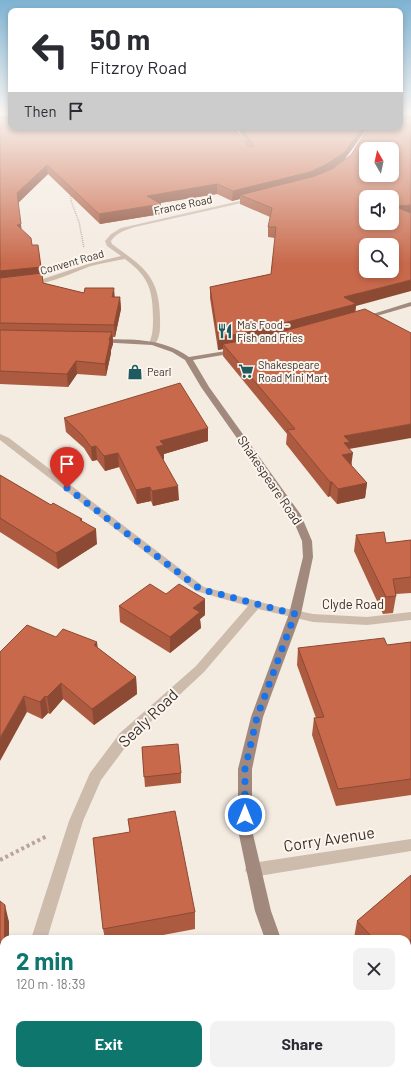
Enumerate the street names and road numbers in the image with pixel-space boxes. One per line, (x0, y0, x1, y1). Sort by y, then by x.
street label: France Road (152, 192, 213, 217)
street label: Convent Road (38, 246, 105, 277)
street label: Shakespeare Road (234, 432, 306, 528)
street label: Clyde Road (322, 596, 384, 612)
street label: Sealy Road (114, 685, 181, 751)
street label: Corry Avenue (282, 822, 376, 855)

